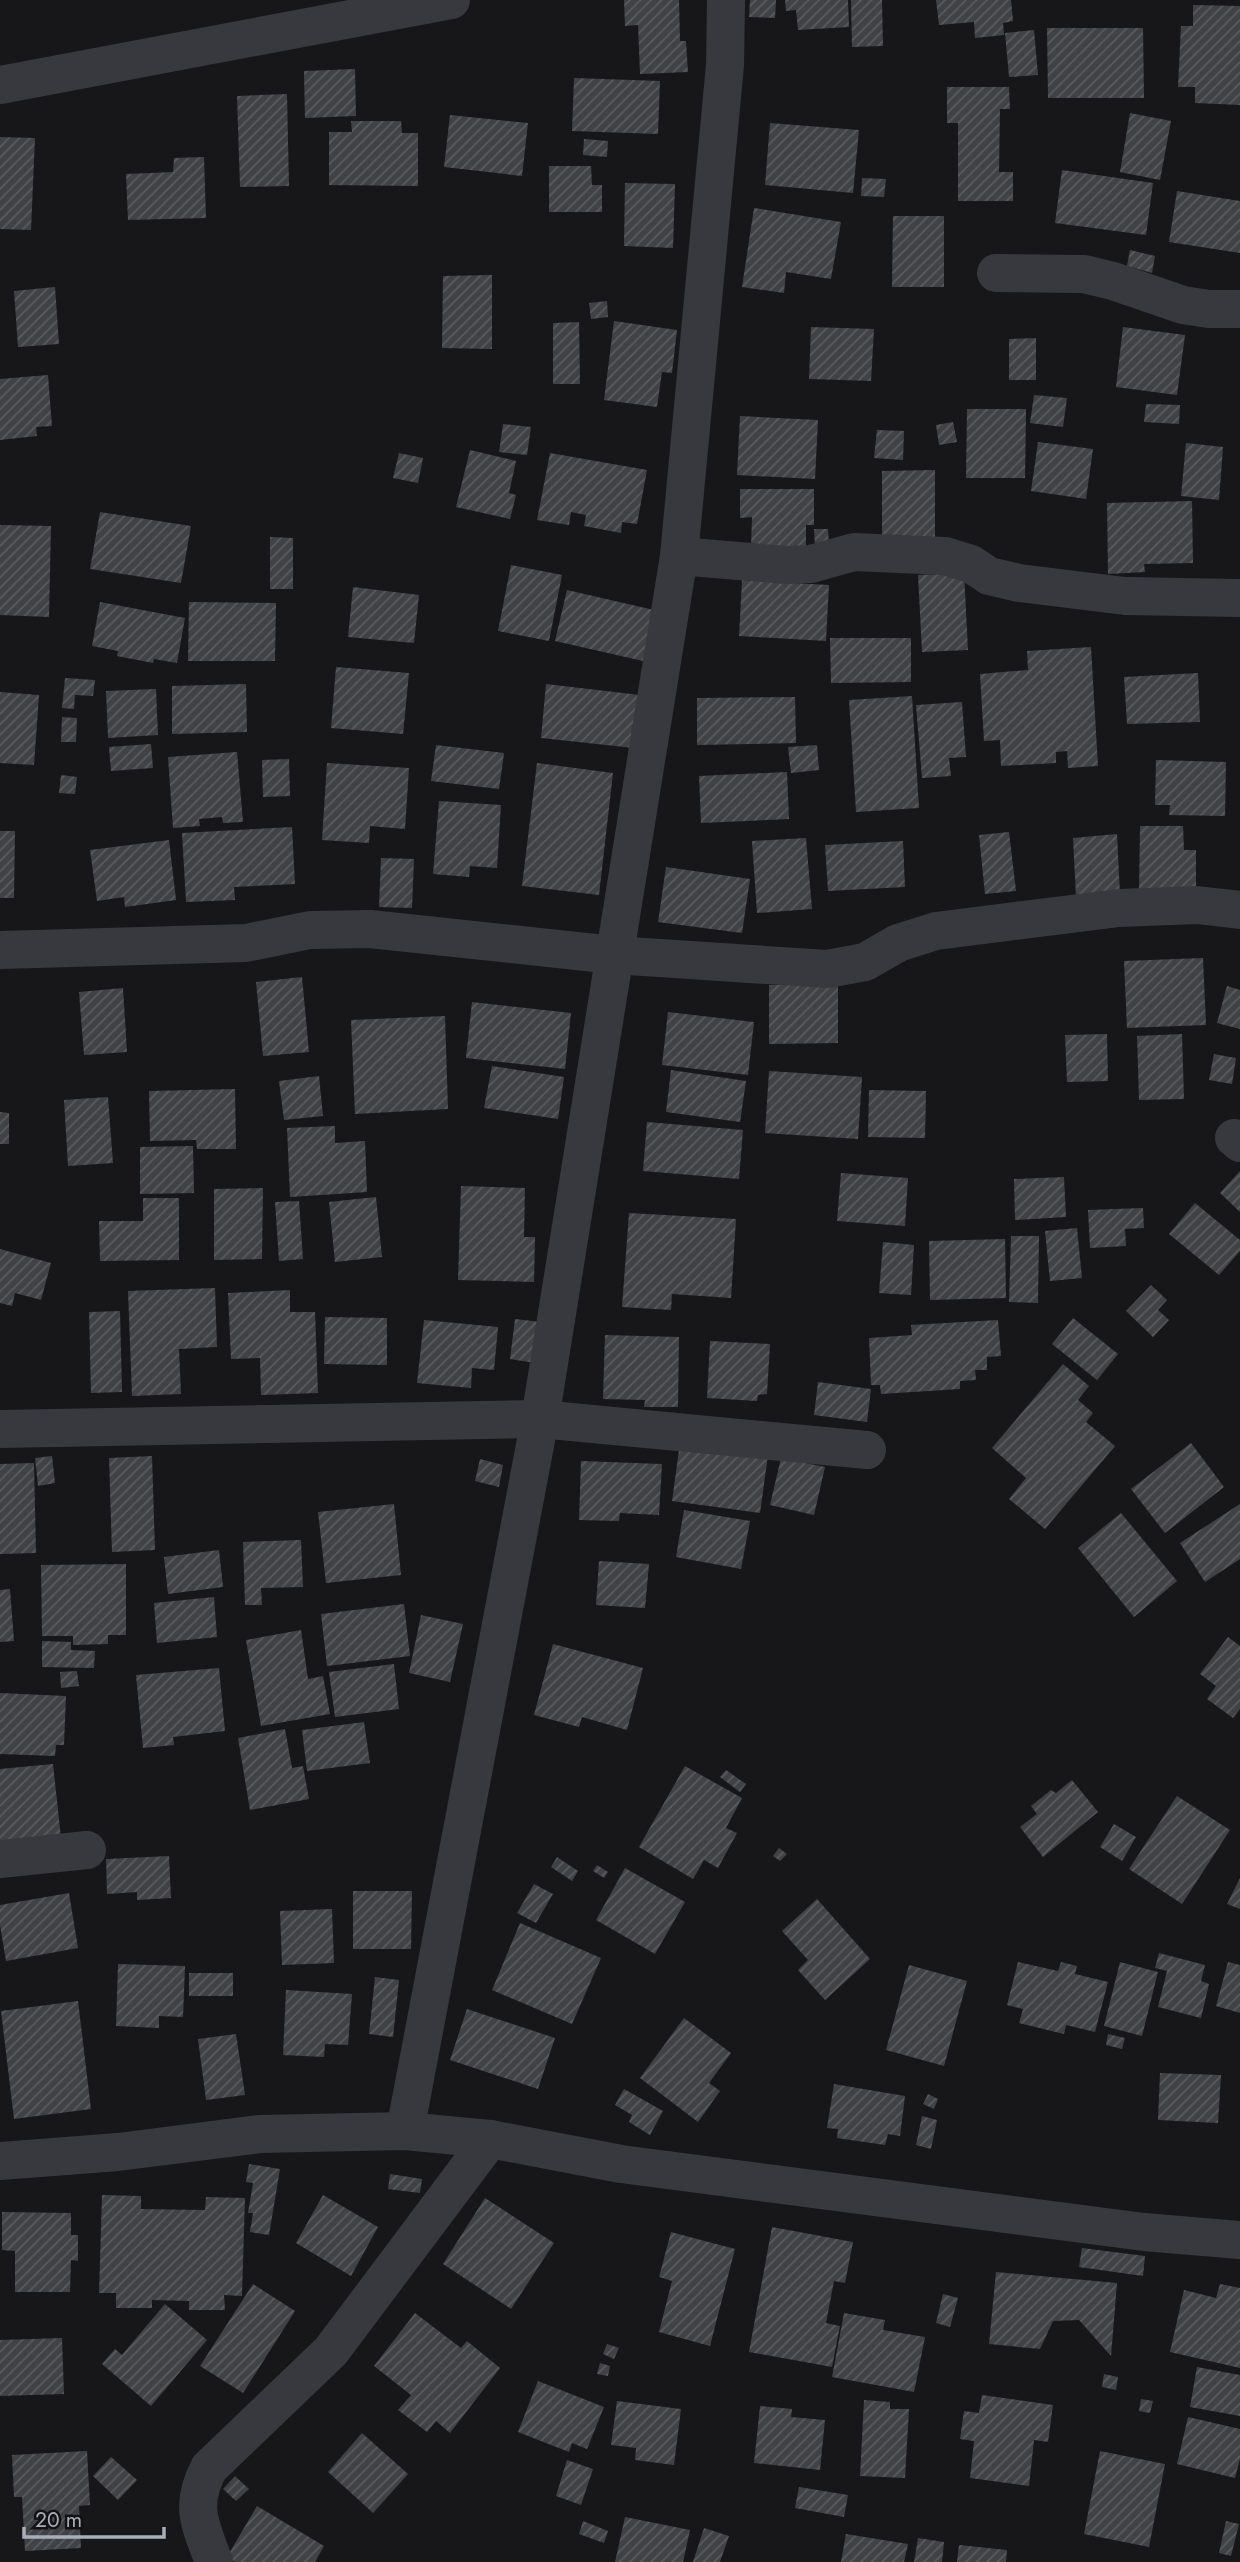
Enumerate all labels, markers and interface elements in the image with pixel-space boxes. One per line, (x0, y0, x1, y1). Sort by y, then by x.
scale bar (24, 2496, 164, 2540)
text: 20 m (35, 2505, 82, 2535)

